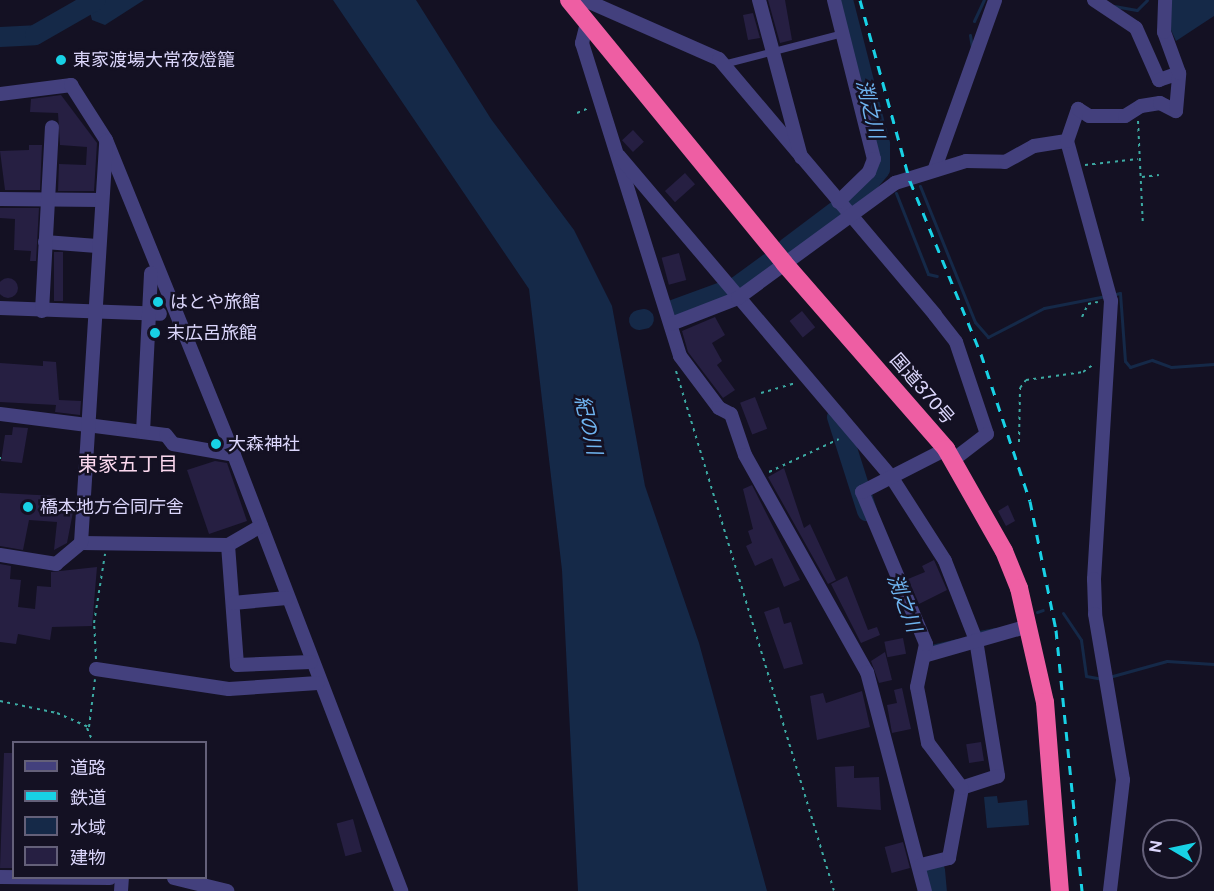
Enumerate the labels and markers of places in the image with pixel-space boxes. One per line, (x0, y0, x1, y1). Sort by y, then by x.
place label: 東家渡場大常夜燈籠 (73, 49, 235, 71)
marker: 東家渡場大常夜燈籠 (54, 53, 68, 67)
place label: はとや旅館 (170, 291, 260, 313)
marker: はとや旅館 (151, 295, 165, 309)
place label: 末広呂旅館 (167, 322, 257, 344)
marker: 末広呂旅館 (148, 326, 162, 340)
place label: 大森神社 (228, 433, 300, 455)
marker: 大森神社 (209, 437, 223, 451)
place label: 橋本地方合同庁舎 (40, 496, 184, 518)
marker: 橋本地方合同庁舎 (21, 500, 35, 514)

